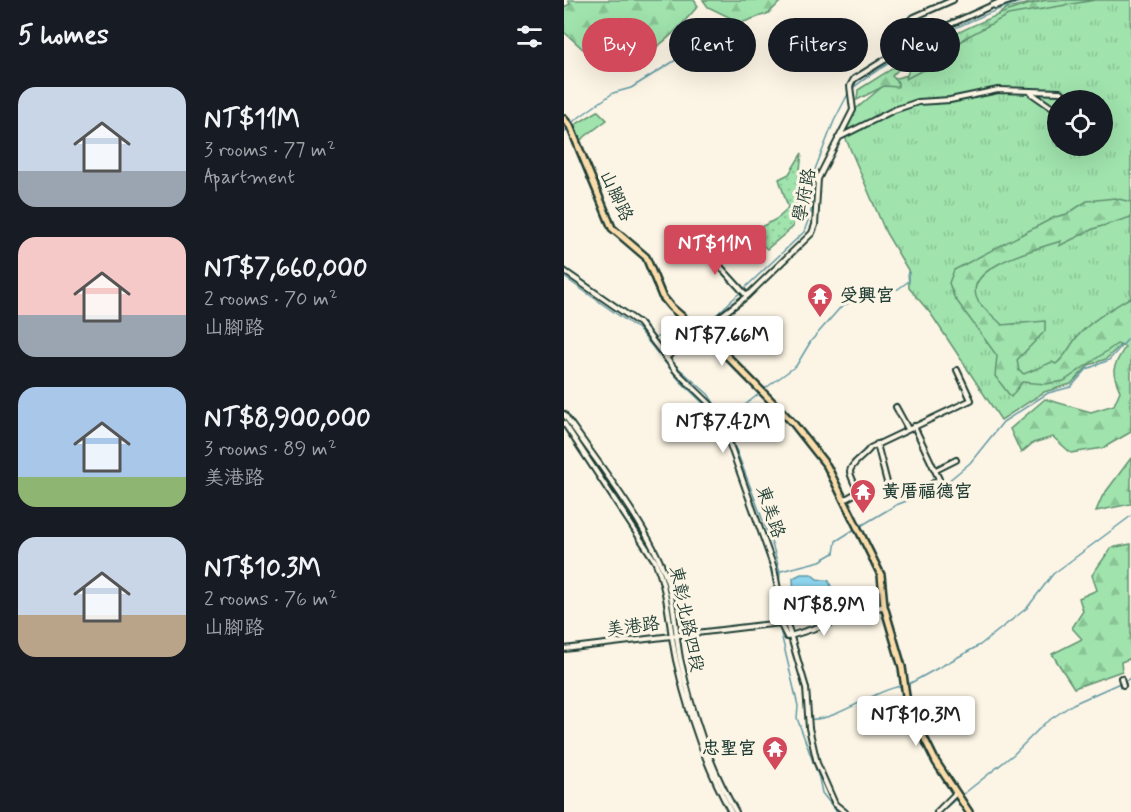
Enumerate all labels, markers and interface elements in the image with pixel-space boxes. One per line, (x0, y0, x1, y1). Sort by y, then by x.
chip: Buy (582, 18, 657, 72)
chip: Rent (669, 18, 756, 72)
chip: Filters (768, 18, 868, 72)
chip: New (880, 18, 960, 72)
text: 5 homes (18, 19, 109, 53)
icon: filters (513, 20, 546, 53)
map controls (1047, 90, 1113, 156)
button: locate (1047, 90, 1113, 156)
text: NT$11M (204, 103, 300, 137)
icon: home (66, 111, 138, 183)
text: 3 rooms · 77 m² (204, 137, 336, 164)
text: Apartment (204, 164, 295, 191)
street label: 山腳路 (594, 166, 638, 226)
street label: 學府路 (788, 166, 822, 224)
pin: NT$11M (666, 225, 764, 276)
text: NT$11M (678, 231, 752, 258)
text: NT$7,660,000 (204, 252, 368, 286)
icon: home (66, 261, 138, 333)
temple icon: 受興宮 (805, 281, 835, 319)
place label: 受興宮 (840, 284, 894, 308)
text: 2 rooms · 70 m² (204, 286, 338, 313)
text: 山腳路 (204, 315, 264, 342)
pin: NT$7.66M (660, 316, 784, 367)
text: NT$7.66M (675, 322, 769, 349)
text: NT$8,900,000 (204, 402, 371, 436)
pin: NT$7.42M (661, 403, 785, 454)
text: NT$7.42M (676, 409, 770, 436)
icon: home (66, 411, 138, 483)
text: 3 rooms · 89 m² (204, 436, 337, 463)
text: 美港路 (204, 465, 264, 492)
temple icon: 黃厝福德宮 (848, 477, 878, 515)
place label: 黃厝福德宮 (882, 480, 972, 504)
street label: 東美路 (750, 483, 790, 541)
text: NT$10.3M (204, 552, 321, 586)
icon: home (66, 561, 138, 633)
street label: 東彰北路四段 (663, 564, 709, 674)
text: 2 rooms · 76 m² (204, 586, 337, 613)
pin: NT$8.9M (769, 586, 879, 637)
text: NT$8.9M (783, 592, 865, 619)
street label: 美港路 (605, 612, 661, 642)
text: 山腳路 (204, 615, 264, 642)
pin: NT$10.3M (854, 696, 978, 747)
text: NT$10.3M (871, 702, 961, 729)
temple icon: 忠聖宮 (760, 734, 790, 772)
place label: 忠聖宮 (702, 737, 756, 761)

